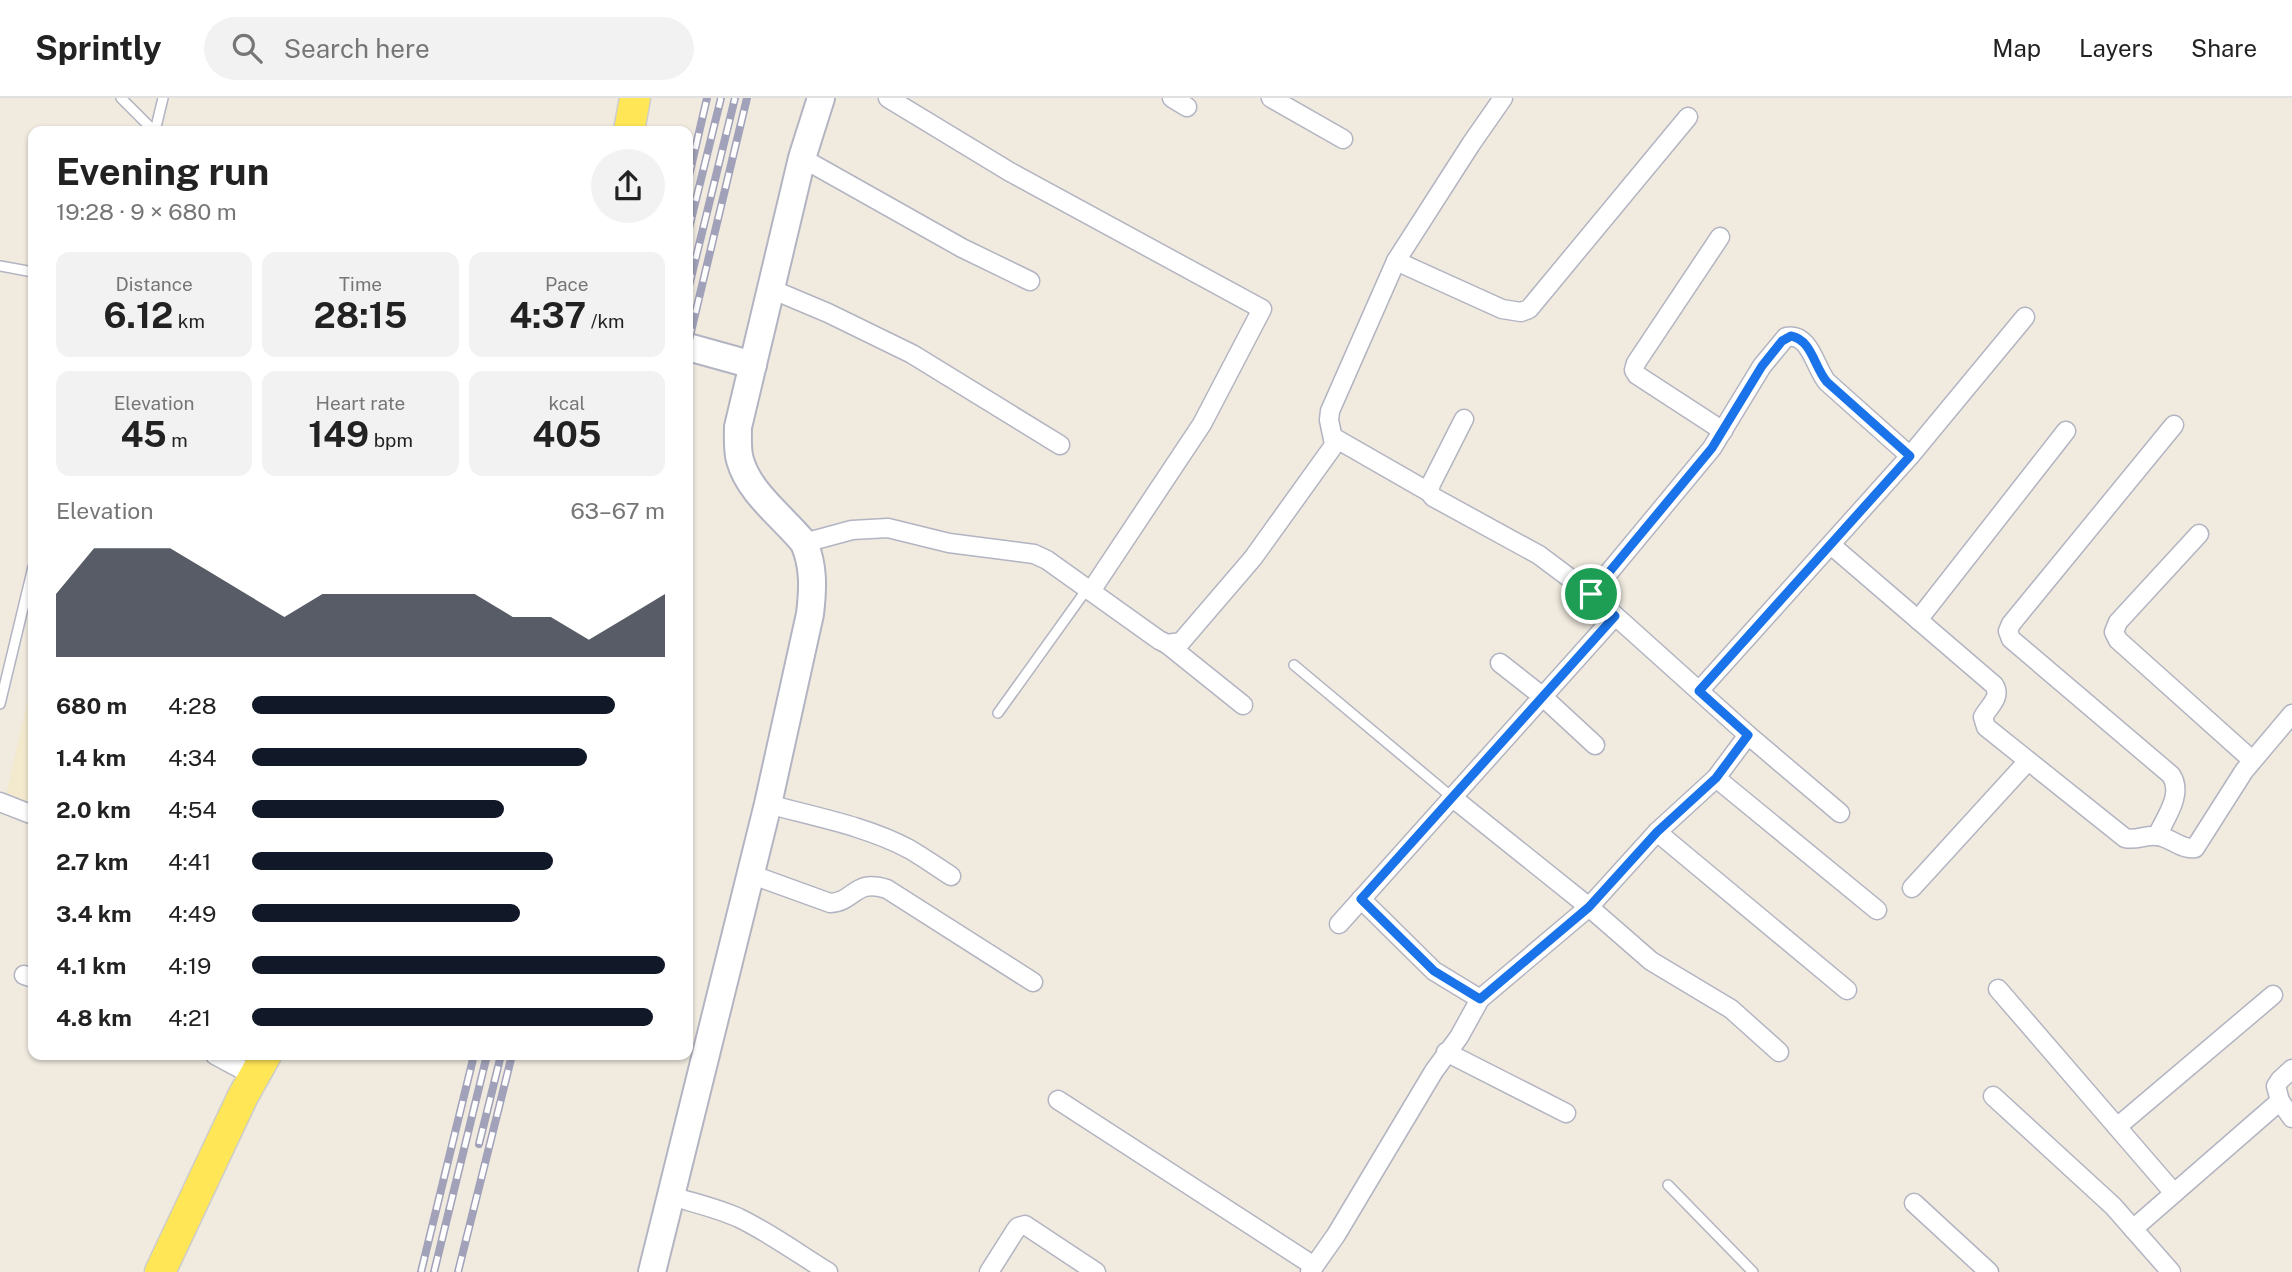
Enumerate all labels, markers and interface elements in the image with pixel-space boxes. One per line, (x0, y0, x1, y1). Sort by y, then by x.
search box (204, 17, 694, 80)
text: Sprintly (35, 29, 162, 67)
icon: search (228, 29, 266, 67)
text: Search here (284, 33, 430, 64)
text: Map (1992, 34, 2041, 62)
text: Layers (2079, 34, 2153, 62)
text: Share (2191, 34, 2257, 62)
text: Evening run (56, 149, 269, 194)
button: share (591, 149, 665, 223)
text: 19:28 · 9 × 680 m (56, 198, 237, 225)
text: Distance (116, 273, 193, 295)
text: Time (339, 273, 382, 295)
text: Pace (545, 273, 589, 295)
text: 6.12 (103, 295, 173, 336)
text: 28:15 (314, 295, 407, 336)
text: 4:37 (509, 295, 586, 336)
text: km (173, 310, 205, 332)
text: /km (586, 310, 625, 332)
text: Elevation (114, 392, 194, 414)
text: Heart rate (316, 392, 405, 414)
text: kcal (548, 392, 585, 414)
text: 45 (121, 414, 167, 455)
text: 149 (308, 414, 369, 455)
text: 405 (532, 414, 601, 455)
text: m (167, 429, 188, 451)
text: bpm (369, 429, 413, 451)
text: Elevation (56, 497, 154, 524)
text: 63–67 m (570, 497, 665, 524)
pin (1561, 564, 1621, 624)
icon: arrive (1572, 575, 1610, 613)
text: 680 m (56, 692, 127, 719)
text: 4:28 (168, 692, 217, 719)
text: 1.4 km (56, 744, 126, 771)
text: 4:34 (168, 744, 217, 771)
text: 2.0 km (56, 796, 131, 823)
text: 4:54 (168, 796, 217, 823)
text: 2.7 km (56, 848, 128, 875)
text: 4:41 (168, 848, 211, 875)
text: 3.4 km (56, 900, 132, 927)
text: 4:49 (168, 900, 216, 927)
text: 4.1 km (56, 952, 126, 979)
text: 4:19 (168, 952, 211, 979)
text: 4.8 km (56, 1004, 132, 1031)
text: 4:21 (168, 1004, 211, 1031)

